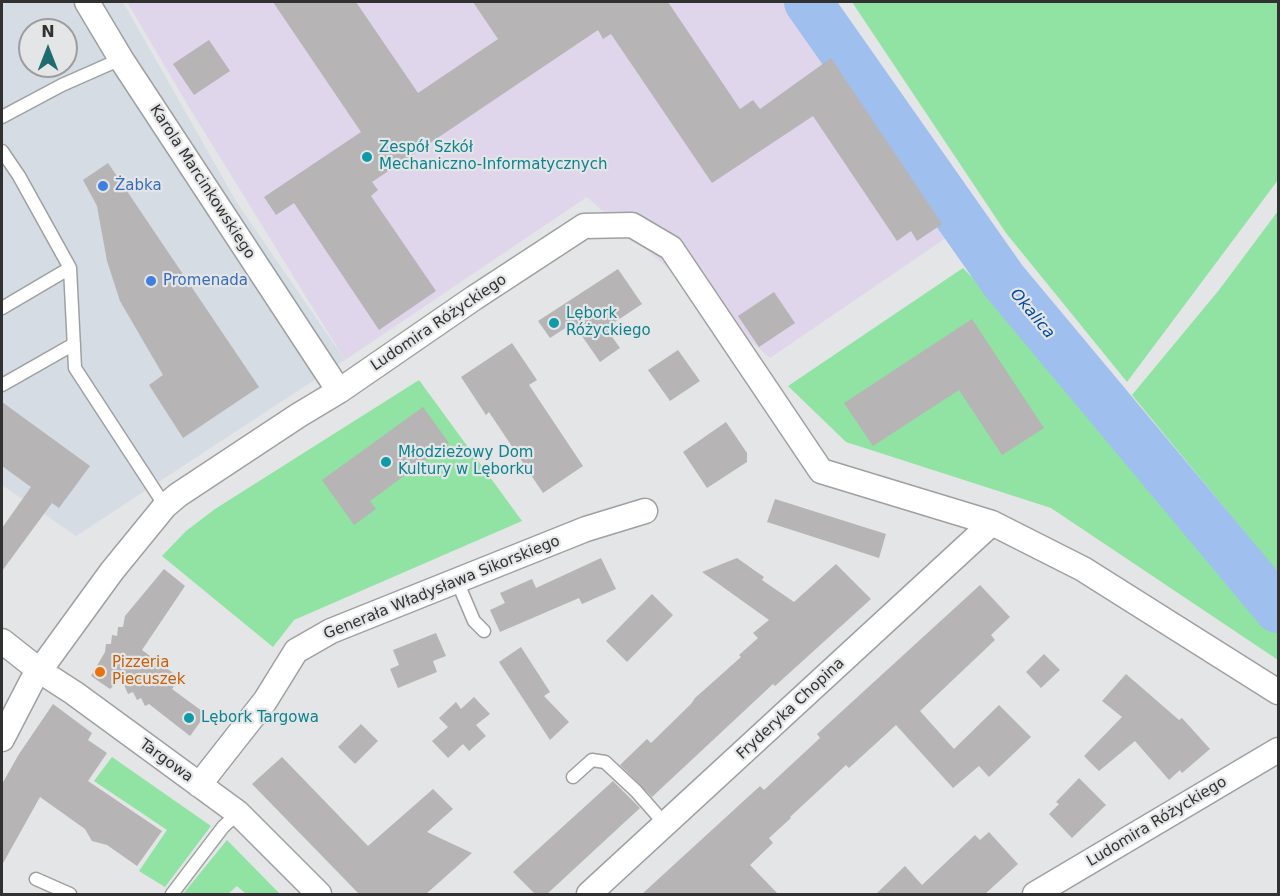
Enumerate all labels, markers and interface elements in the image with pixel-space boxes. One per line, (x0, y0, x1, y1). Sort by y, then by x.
north arrow (18, 18, 78, 78)
text: N (41, 22, 55, 41)
street label: Karola Marcinkowskiego (145, 102, 259, 262)
place label: Zespół Szkół Mechaniczno-Informatycznych (379, 139, 607, 174)
marker: Zespół Szkół Mechaniczno-Informatycznych (360, 150, 374, 164)
place label: Żabka (115, 177, 162, 195)
marker: Żabka (96, 179, 110, 193)
street label: Ludomira Różyckiego (368, 271, 510, 375)
place label: Promenada (163, 272, 248, 290)
marker: Promenada (144, 274, 158, 288)
water label: Okalica (1006, 285, 1058, 343)
place label: Lębork Różyckiego (566, 305, 651, 340)
marker: Lębork Różyckiego (547, 316, 561, 330)
place label: Młodzieżowy Dom Kultury w Lęborku (398, 444, 533, 479)
marker: Młodzieżowy Dom Kultury w Lęborku (379, 455, 393, 469)
street label: Generała Władysława Sikorskiego (321, 532, 563, 644)
place label: Pizzeria Piecuszek (112, 654, 185, 689)
street label: Fryderyka Chopina (734, 655, 848, 763)
marker: Pizzeria Piecuszek (93, 665, 107, 679)
place label: Lębork Targowa (201, 709, 319, 727)
marker: Lębork Targowa (182, 711, 196, 725)
street label: Targowa (136, 736, 196, 786)
street label: Ludomira Różyckiego (1084, 773, 1230, 871)

